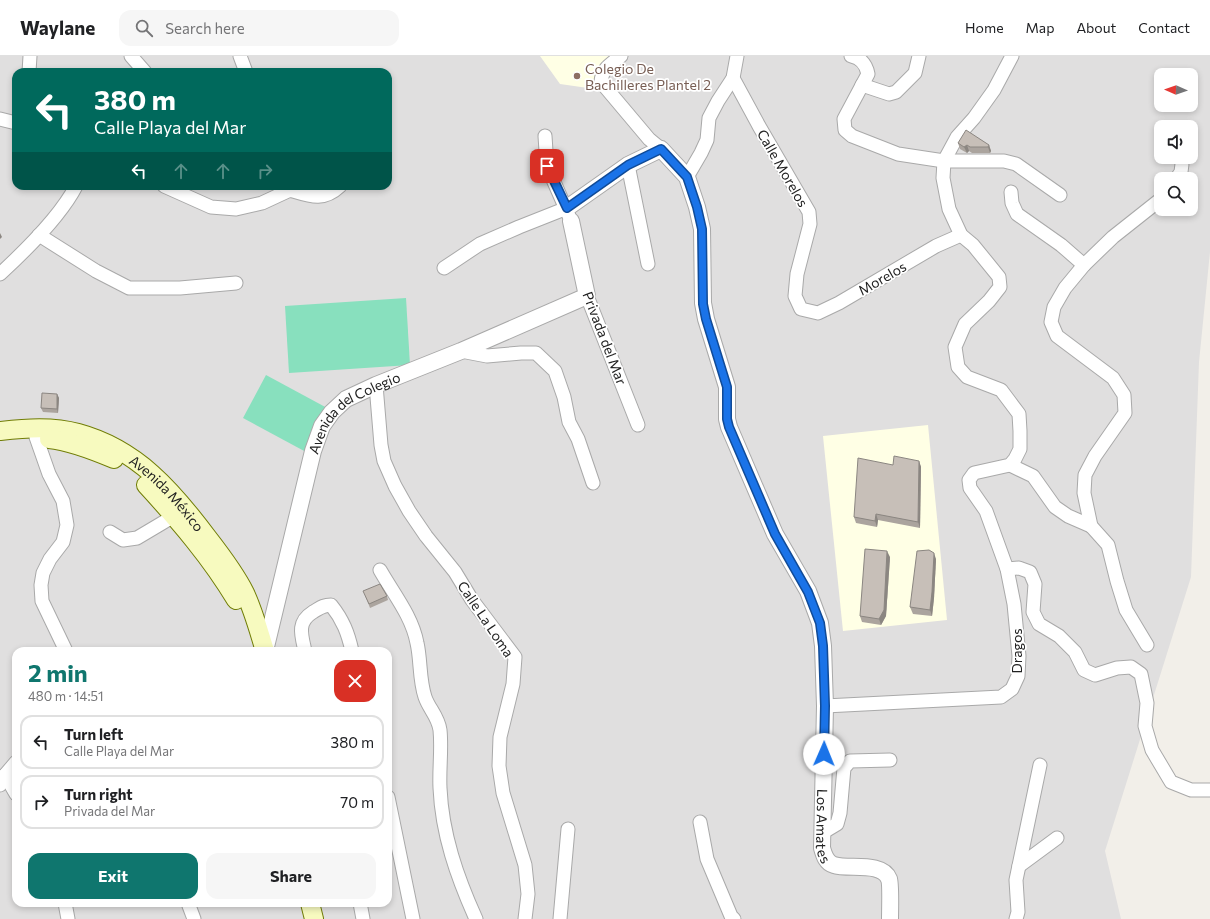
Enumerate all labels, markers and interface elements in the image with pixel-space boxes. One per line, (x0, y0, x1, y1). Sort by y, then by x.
search box (119, 10, 399, 46)
text: Waylane (20, 16, 95, 39)
icon: search (133, 17, 155, 39)
text: Search here (165, 19, 245, 37)
text: Home (965, 19, 1004, 36)
text: Map (1026, 19, 1054, 36)
text: About (1076, 19, 1116, 36)
text: Contact (1138, 19, 1190, 36)
place label: Colegio De Bachilleres Plantel 2 (585, 60, 711, 93)
north arrow (1154, 68, 1198, 112)
map controls (1154, 68, 1198, 216)
marker: Colegio De Bachilleres Plantel 2 (572, 71, 582, 81)
text: 380 m (94, 82, 176, 116)
icon: left (28, 84, 80, 136)
text: Calle Playa del Mar (94, 116, 246, 138)
button: sound (1154, 120, 1198, 164)
street label: Calle Morelos (754, 126, 812, 210)
pin (530, 149, 564, 183)
icon: arrive (536, 155, 558, 177)
icon: left (128, 160, 150, 182)
icon: ahead (170, 160, 192, 182)
icon: ahead (212, 160, 234, 182)
icon: right (254, 160, 276, 182)
button: search (1154, 172, 1198, 216)
street label: Morelos (855, 257, 909, 299)
street label: Privada del Mar (579, 289, 631, 387)
street label: Avenida del Colegio (304, 368, 402, 456)
street label: Avenida México (127, 451, 208, 534)
street label: Calle La Loma (454, 578, 518, 660)
street label: Dragos (1008, 628, 1025, 674)
text: 2 min (28, 658, 88, 687)
button: close (334, 660, 376, 702)
text: 480 m · 14:51 (28, 688, 104, 704)
text: Turn left (64, 725, 123, 743)
icon: left (30, 731, 52, 753)
text: 380 m (331, 733, 374, 751)
position arrow (803, 733, 845, 775)
text: Calle Playa del Mar (64, 743, 174, 759)
text: Turn right (64, 785, 133, 803)
street label: Los Amates (813, 789, 835, 866)
icon: right (30, 791, 52, 813)
text: 70 m (340, 793, 374, 811)
text: Privada del Mar (64, 803, 155, 819)
button: Exit (28, 853, 198, 899)
button: Share (206, 853, 376, 899)

